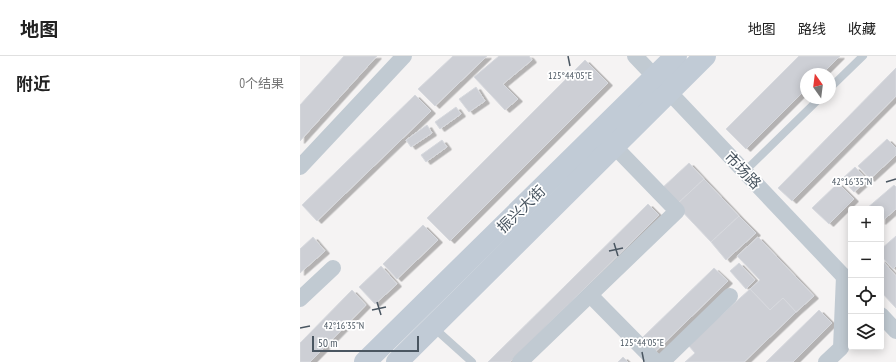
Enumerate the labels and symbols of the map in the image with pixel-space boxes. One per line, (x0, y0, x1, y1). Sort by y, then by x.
north arrow (800, 68, 836, 104)
text: 125°44'05"E (548, 69, 592, 82)
street label: 市场路 (721, 147, 765, 193)
text: 42°16'35"N (832, 175, 872, 188)
street label: 振兴大街 (493, 181, 549, 237)
text: 42°16'35"N (324, 319, 364, 332)
scale bar (312, 334, 419, 353)
text: 125°44'05"E (620, 336, 664, 349)

